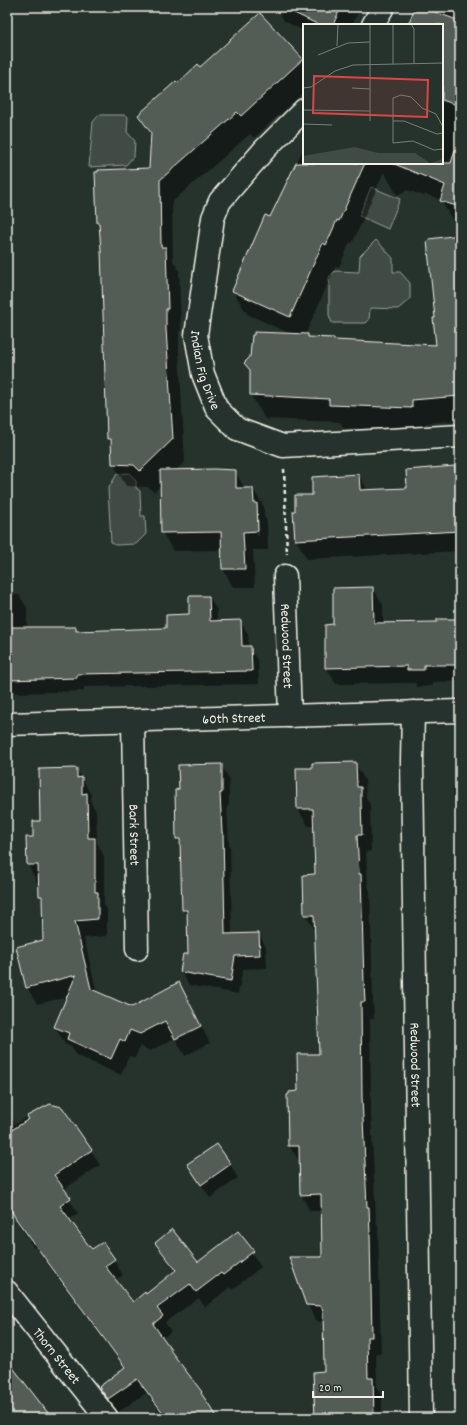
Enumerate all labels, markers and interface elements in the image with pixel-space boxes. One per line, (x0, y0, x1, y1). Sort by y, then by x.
inset map (303, 24, 443, 164)
street label: Indian Fig Drive (184, 329, 224, 413)
street label: Redwood Street (274, 603, 297, 689)
street label: 60th Street (202, 709, 266, 730)
street label: Bark Street (122, 804, 144, 866)
street label: Redwood Street (404, 1022, 425, 1108)
street label: Thorn Street (27, 1324, 85, 1389)
scale bar (313, 1373, 383, 1399)
text: 20 m (319, 1380, 342, 1397)

